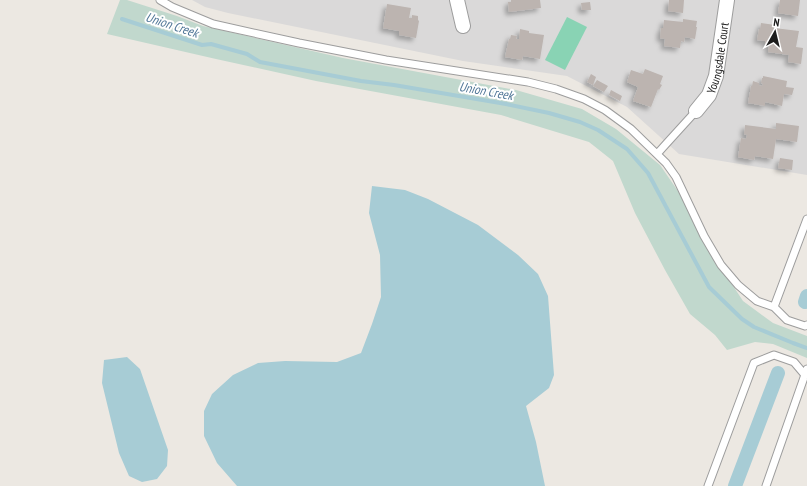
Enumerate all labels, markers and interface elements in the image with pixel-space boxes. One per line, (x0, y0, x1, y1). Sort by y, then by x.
water label: Union Creek (144, 9, 202, 42)
north arrow (755, 12, 795, 52)
text: N (772, 15, 780, 29)
street label: Youngsdale Court (703, 20, 731, 96)
water label: Union Creek (458, 78, 516, 104)

